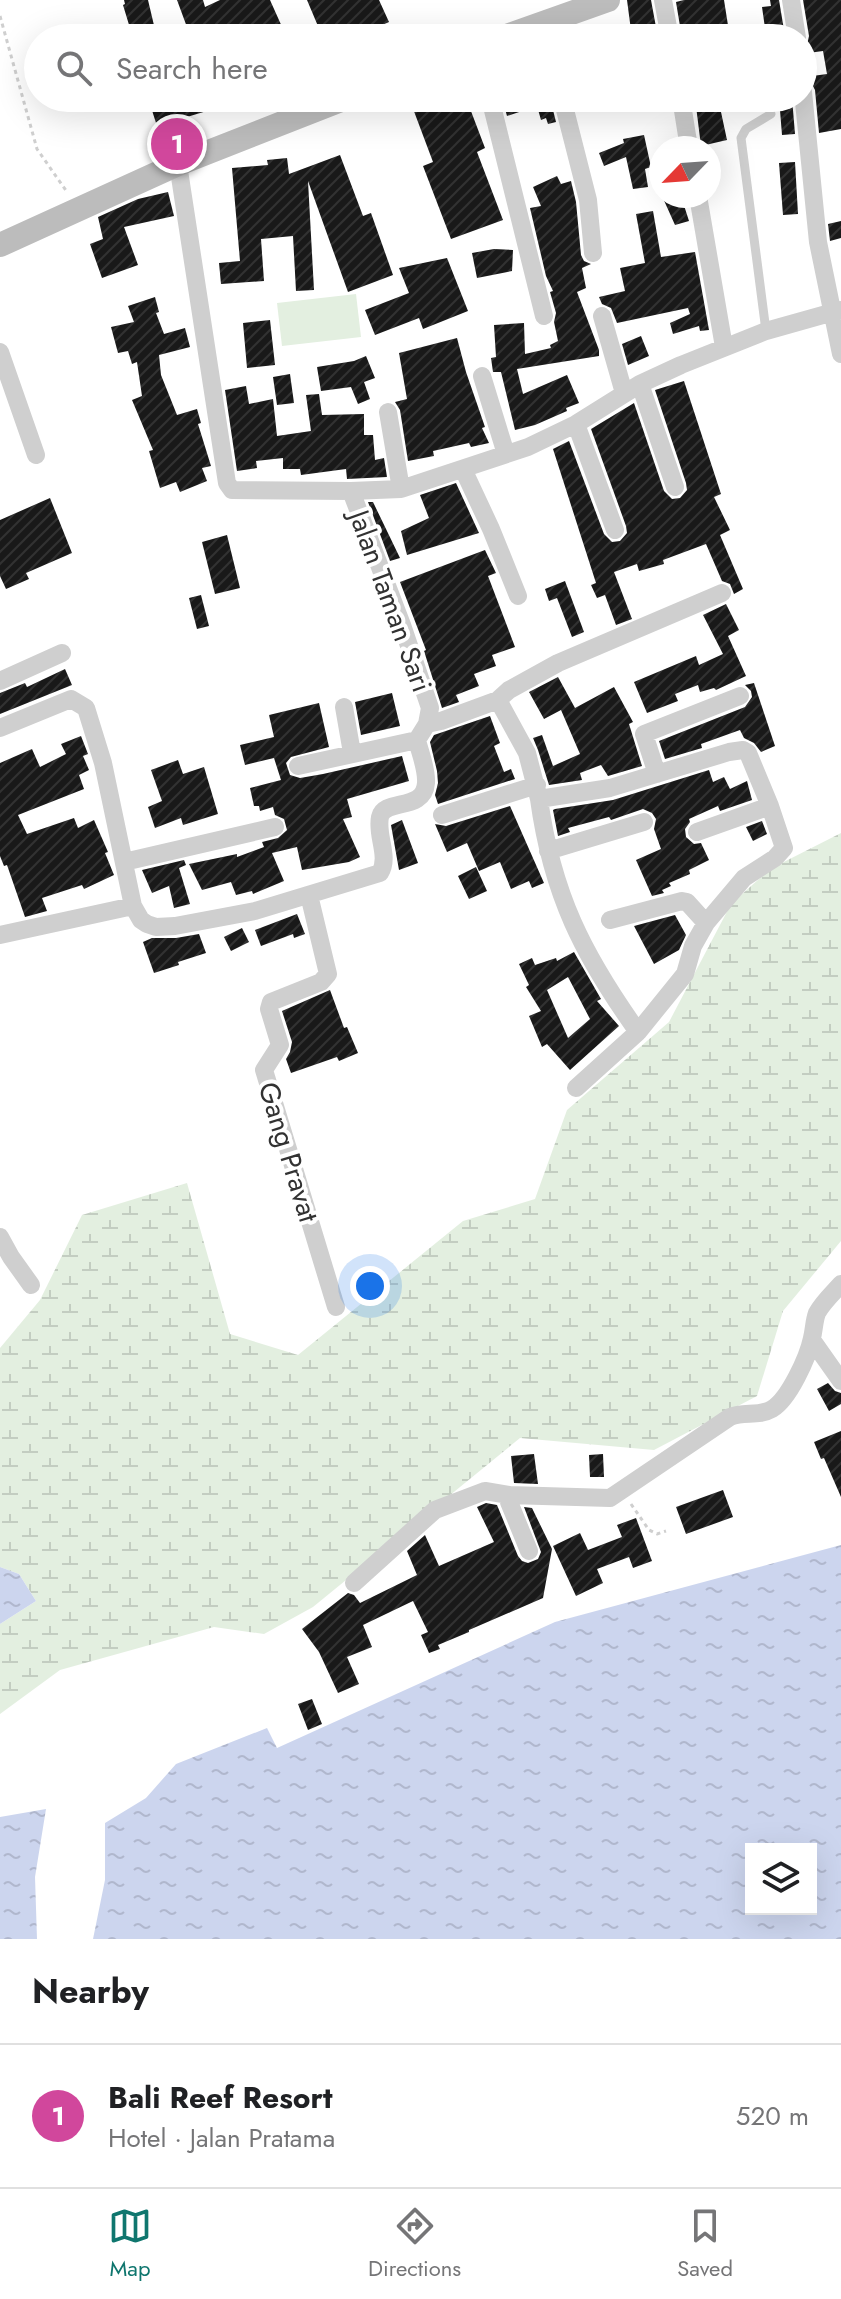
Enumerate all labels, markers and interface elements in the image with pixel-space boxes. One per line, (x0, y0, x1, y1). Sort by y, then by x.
search box (24, 24, 817, 112)
icon: search (52, 46, 96, 90)
text: Search here (116, 47, 268, 90)
pin: 1 (151, 114, 203, 174)
north arrow (649, 136, 721, 208)
street label: Jalan Taman Sari (337, 501, 442, 698)
street label: Gang Pravat (248, 1077, 329, 1227)
your location (350, 1266, 390, 1306)
map controls (745, 1843, 817, 1915)
button: layers (745, 1843, 817, 1915)
text: Nearby (32, 1967, 149, 2016)
text: Bali Reef Resort (108, 2076, 332, 2119)
text: 1 (51, 2097, 65, 2135)
text: 520 m (736, 2097, 809, 2135)
text: Hotel · Jalan Pratama (108, 2119, 335, 2157)
tab: Map (108, 2204, 152, 2284)
tab: Directions (368, 2204, 461, 2284)
tab: Saved (677, 2204, 733, 2284)

